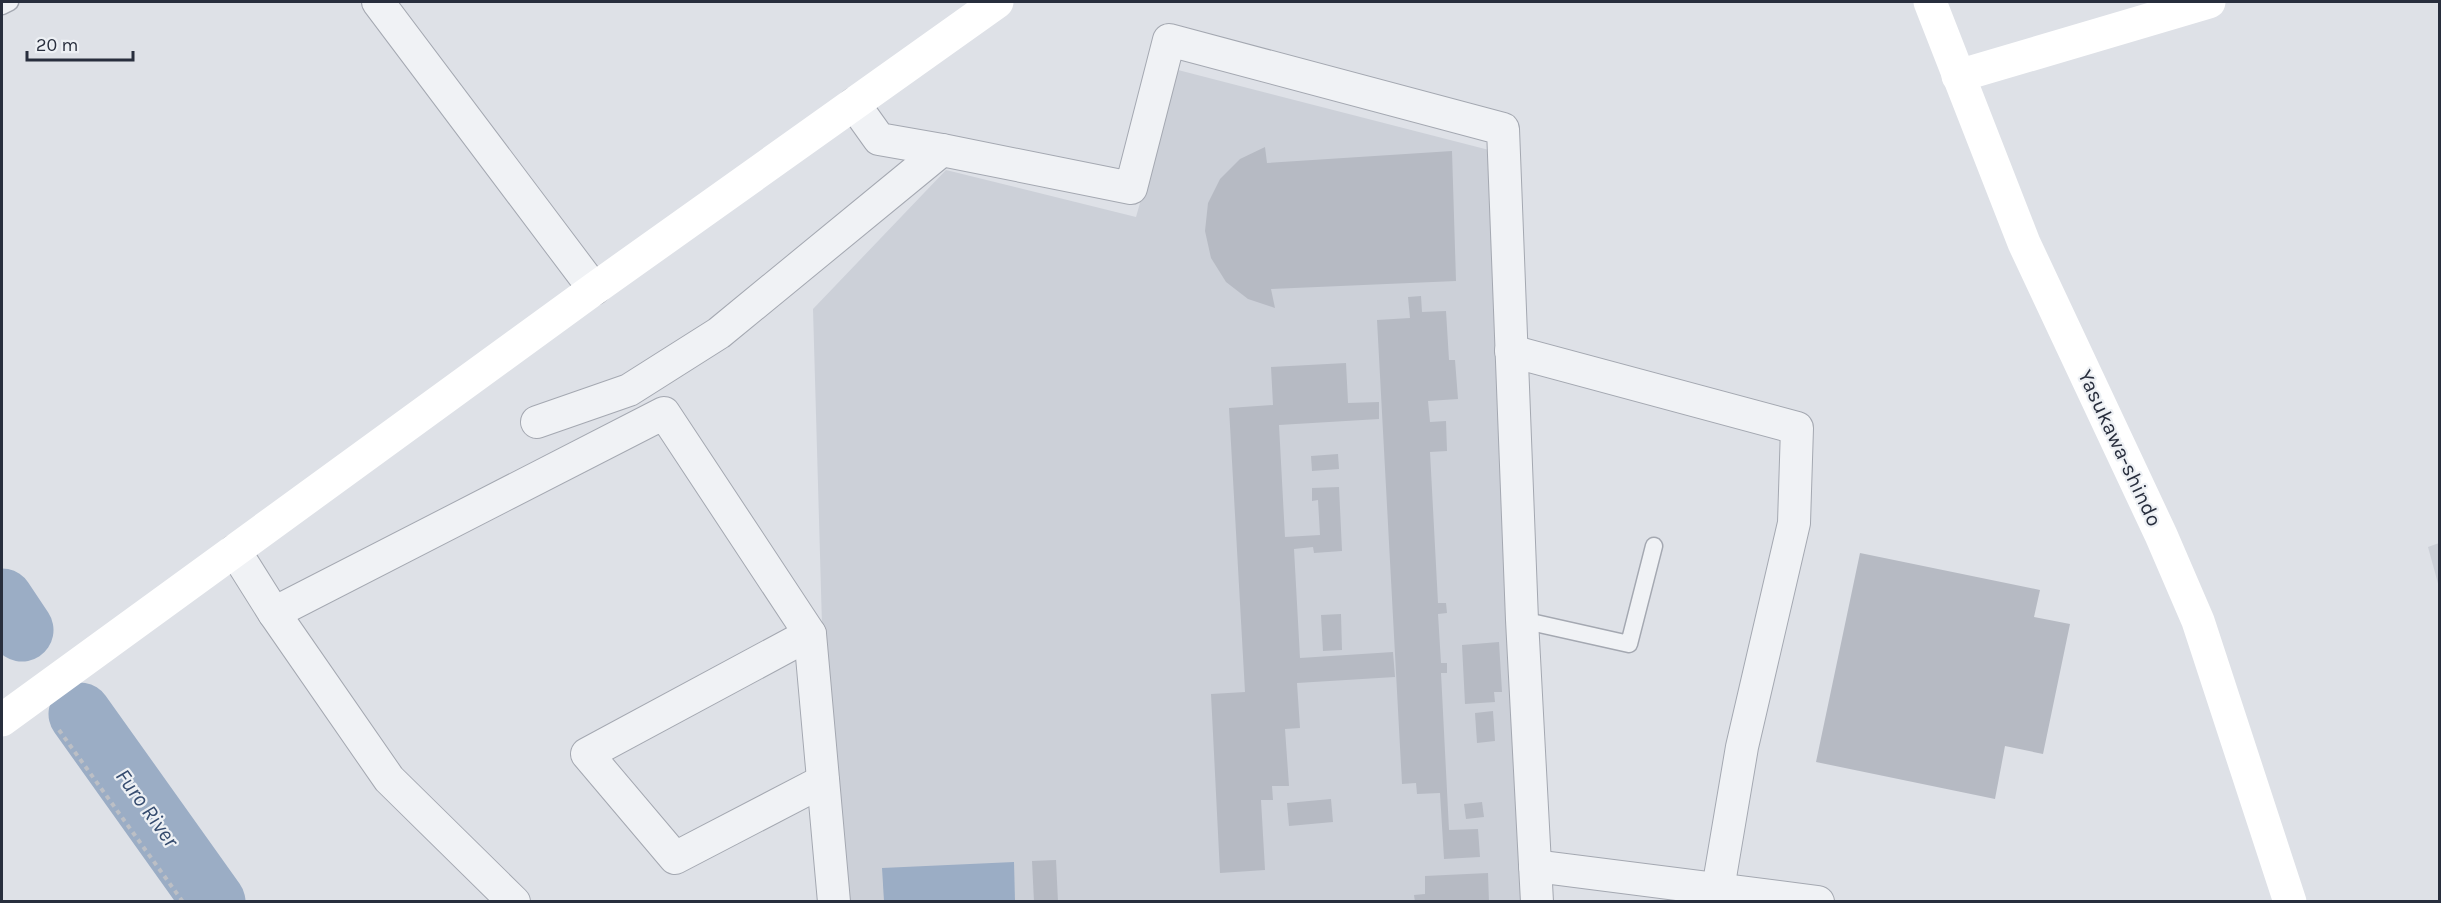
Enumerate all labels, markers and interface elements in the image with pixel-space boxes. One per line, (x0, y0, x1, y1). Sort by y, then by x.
scale bar (27, 24, 134, 62)
text: 20 m (36, 34, 78, 56)
street label: Yasukawa-shindo (2073, 366, 2167, 530)
water label: Furo River (110, 764, 185, 854)

